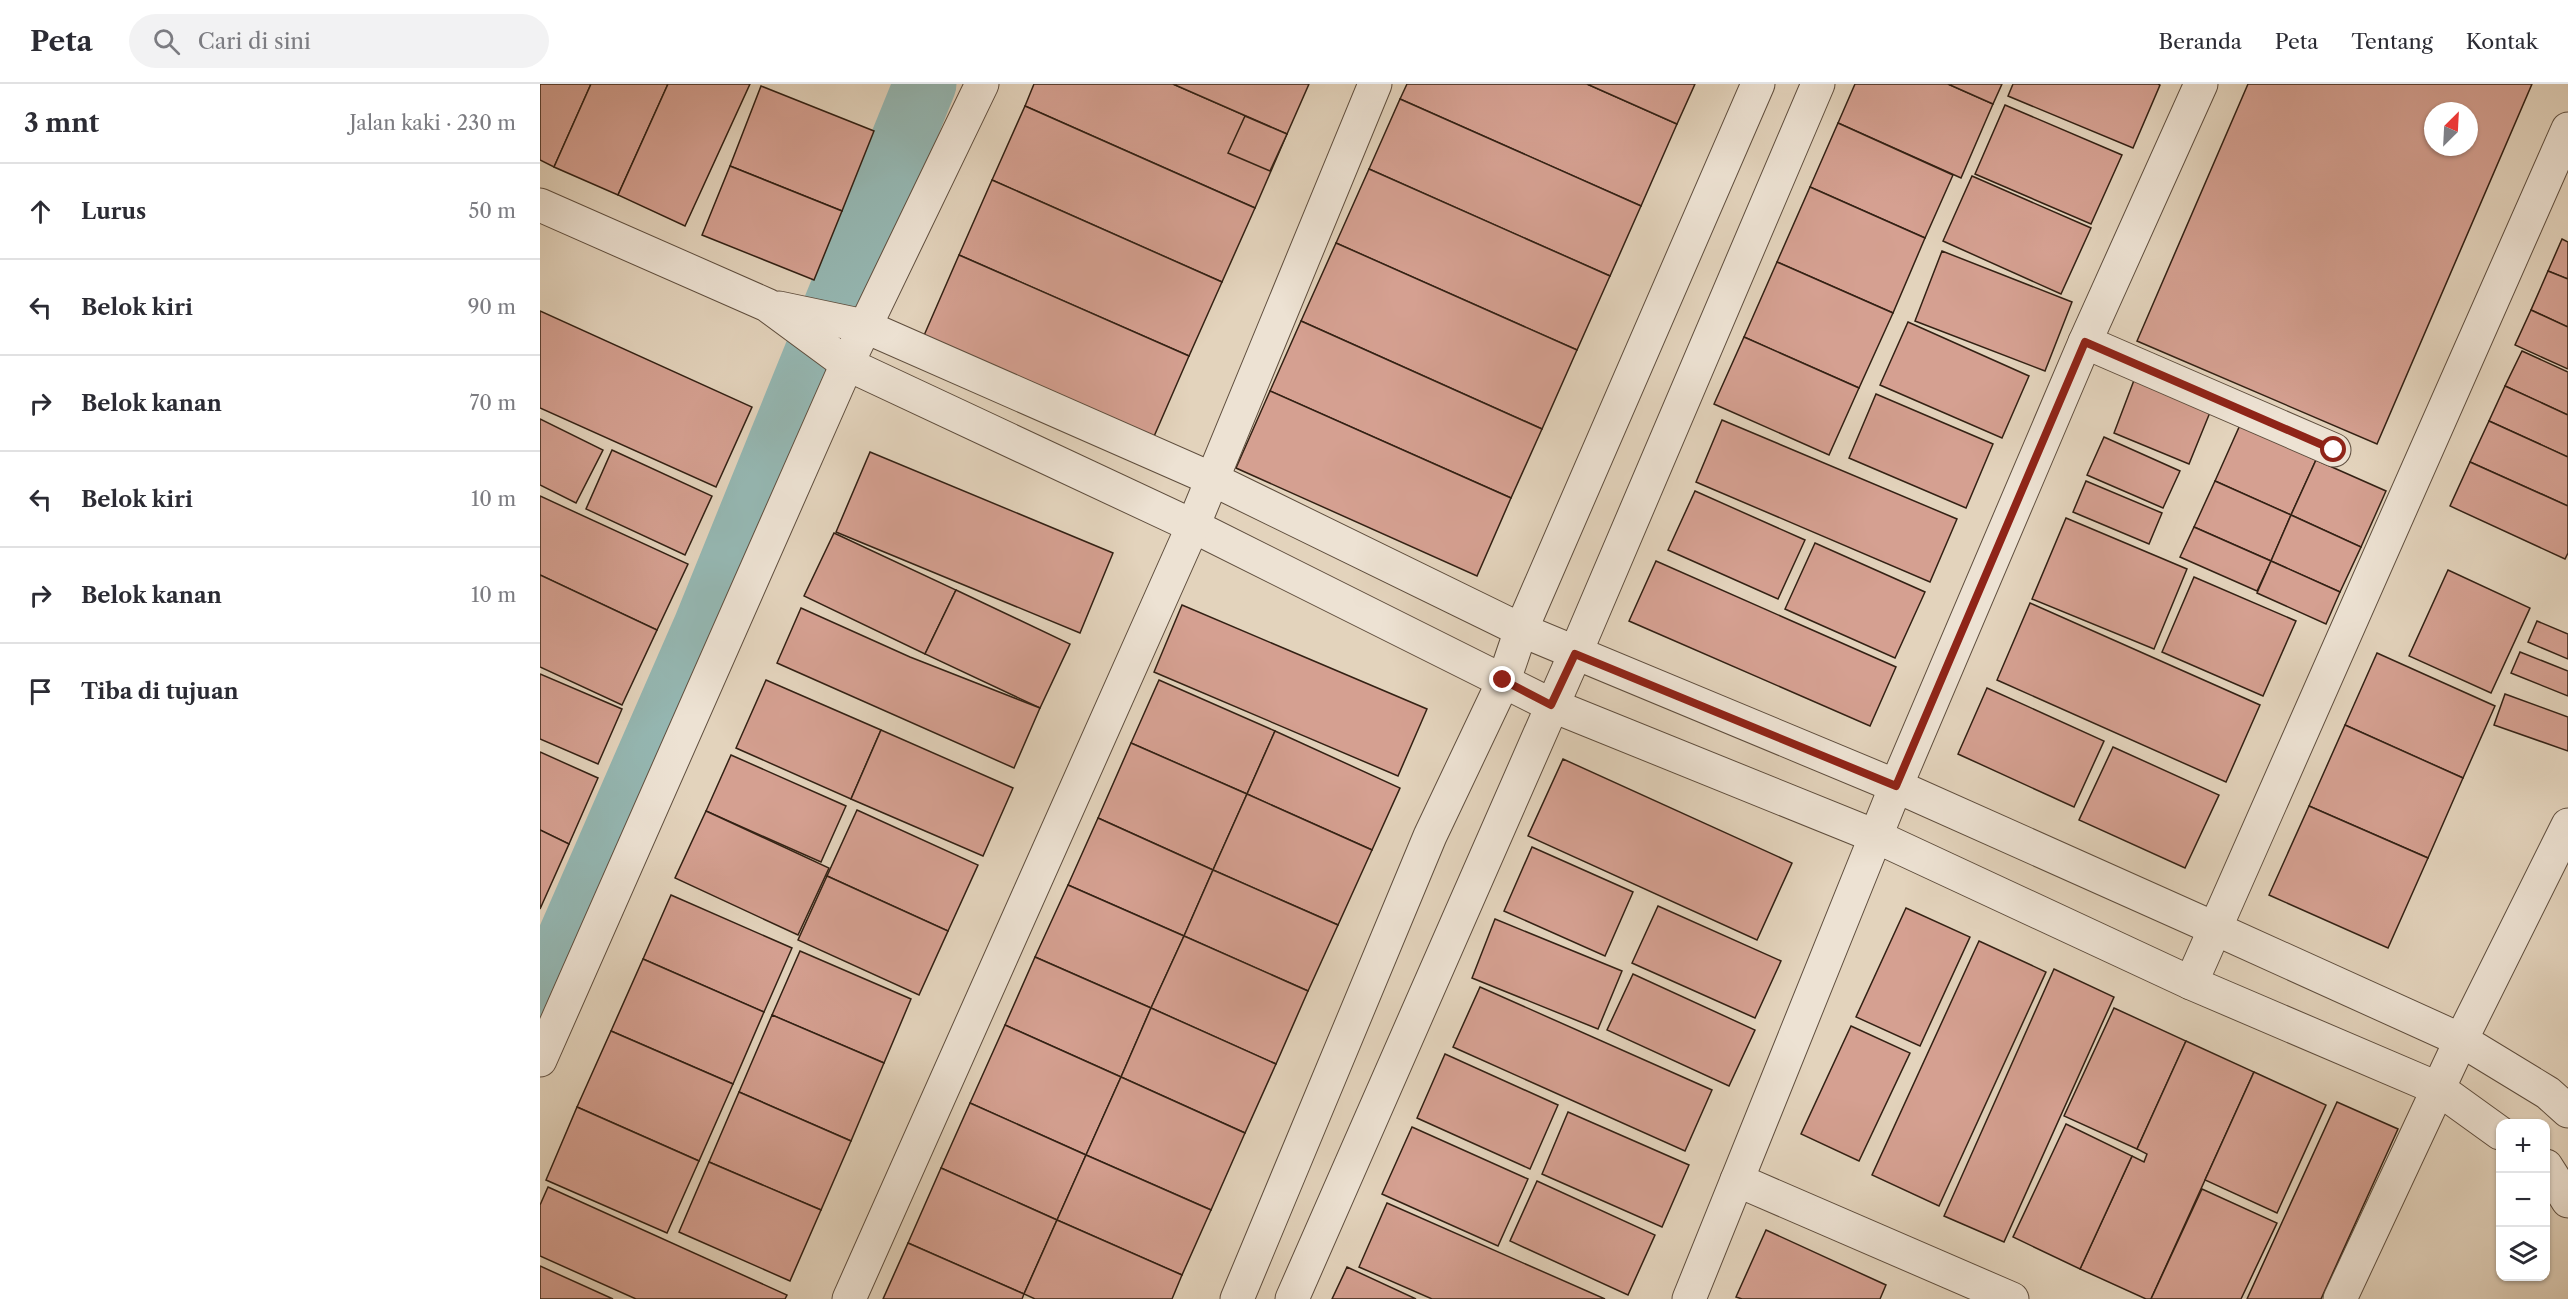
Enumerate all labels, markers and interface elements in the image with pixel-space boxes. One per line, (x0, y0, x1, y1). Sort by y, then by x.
search box (129, 14, 549, 68)
text: Peta (30, 24, 93, 58)
icon: search (150, 25, 183, 58)
text: Cari di sini (198, 28, 311, 55)
text: Beranda (2159, 29, 2242, 54)
text: Peta (2275, 29, 2318, 54)
text: Tentang (2351, 29, 2433, 54)
text: Kontak (2466, 29, 2538, 54)
north arrow (2424, 102, 2478, 156)
text: 3 mnt (24, 107, 99, 139)
text: Jalan kaki · 230 m (350, 111, 516, 135)
icon: ahead (24, 195, 57, 228)
text: Lurus (81, 198, 146, 225)
text: 50 m (469, 199, 516, 223)
icon: left (24, 291, 57, 324)
text: Belok kiri (81, 294, 193, 321)
text: 90 m (468, 295, 516, 319)
icon: right (24, 387, 57, 420)
text: Belok kanan (81, 390, 222, 417)
text: 70 m (470, 391, 516, 415)
route start (2320, 436, 2346, 462)
icon: left (24, 483, 57, 516)
text: Belok kiri (81, 486, 193, 513)
text: 10 m (471, 487, 516, 511)
icon: right (24, 579, 57, 612)
text: Belok kanan (81, 582, 222, 609)
text: 10 m (471, 583, 516, 607)
route end (1489, 666, 1515, 692)
icon: arrive (24, 675, 57, 708)
text: Tiba di tujuan (81, 678, 239, 705)
map controls (2496, 1119, 2550, 1281)
button: + (2496, 1119, 2550, 1173)
button: − (2496, 1173, 2550, 1227)
button: layers (2496, 1227, 2550, 1281)

